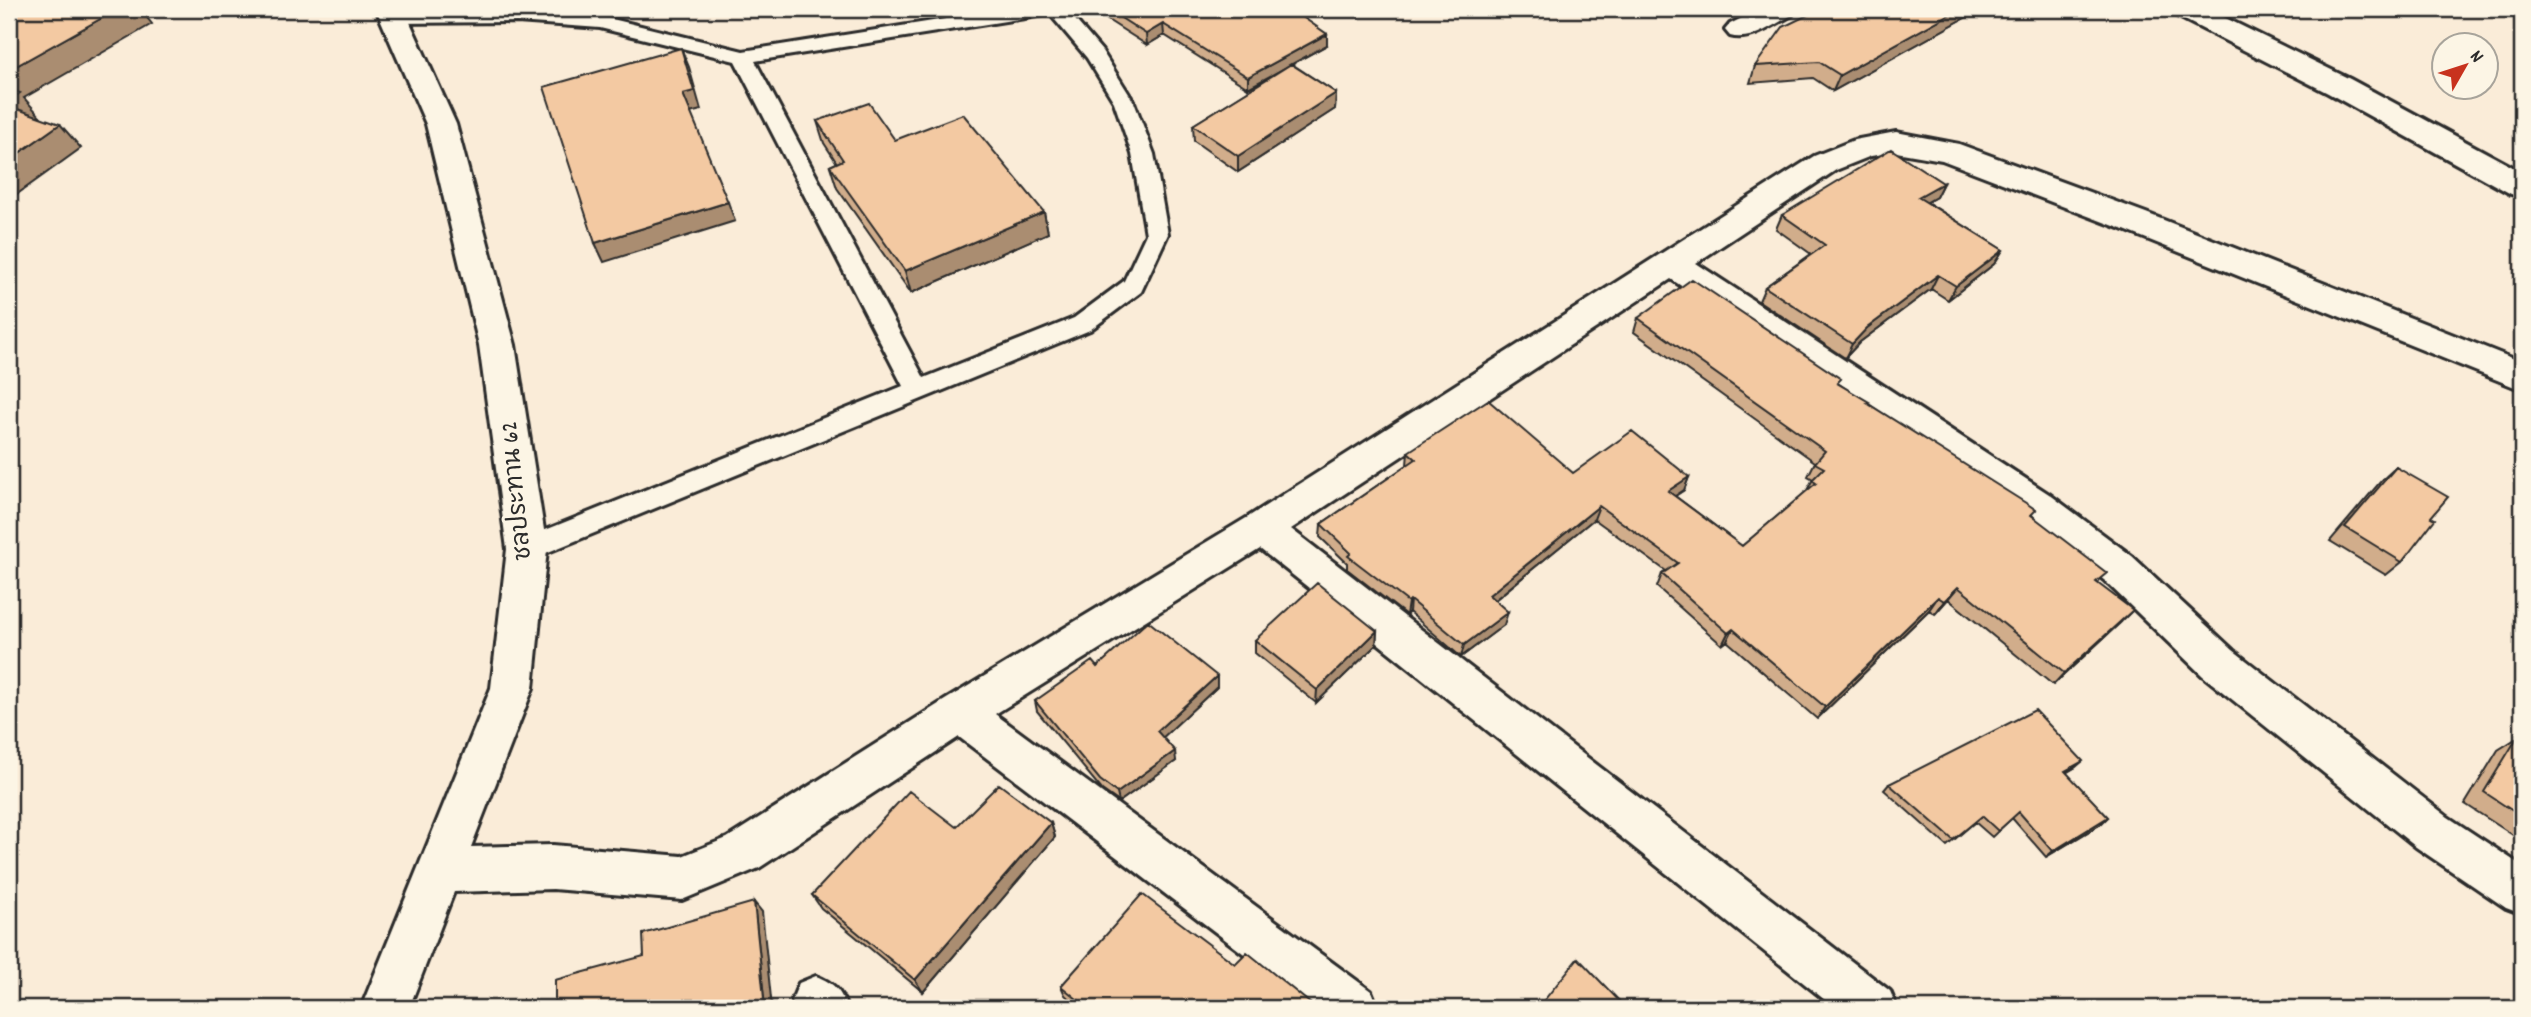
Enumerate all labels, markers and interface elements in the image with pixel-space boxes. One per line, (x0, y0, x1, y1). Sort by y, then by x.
north arrow (2430, 32, 2500, 102)
text: N (2462, 45, 2489, 70)
street label: ชลประทาน 62 (494, 419, 542, 562)

